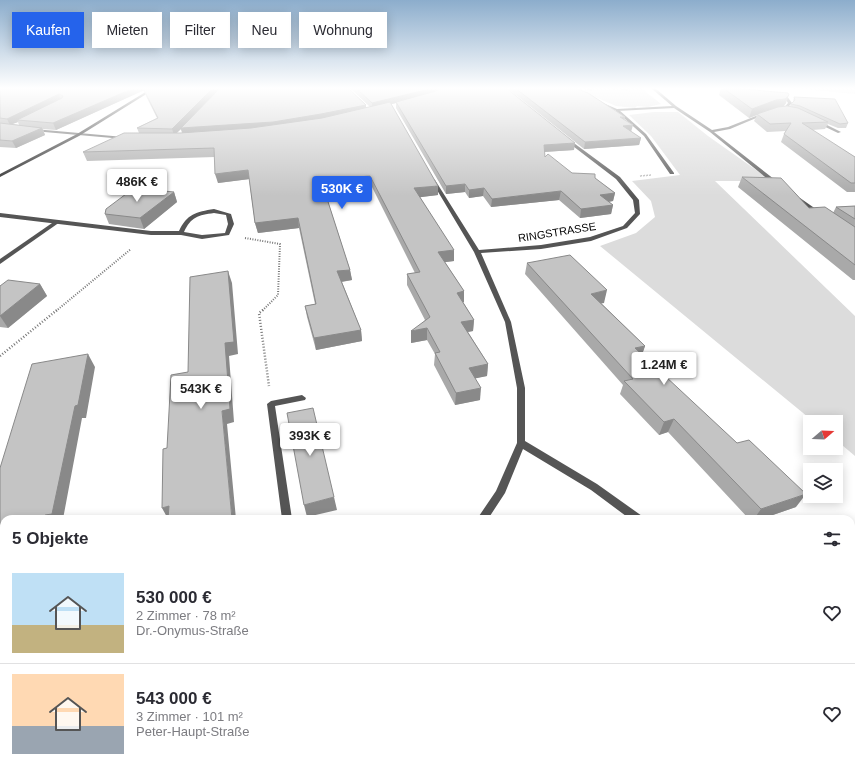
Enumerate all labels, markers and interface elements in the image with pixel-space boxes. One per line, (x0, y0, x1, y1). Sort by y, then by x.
chip: Kaufen (12, 12, 84, 48)
chip: Mieten (92, 12, 162, 48)
chip: Filter (170, 12, 230, 48)
chip: Neu (238, 12, 291, 48)
chip: Wohnung (299, 12, 387, 48)
pin: 486K € (104, 169, 170, 203)
text: 486K € (116, 174, 158, 189)
pin: 530K € (309, 176, 375, 210)
text: 530K € (321, 181, 363, 196)
street label: RINGSTRASSE (517, 220, 597, 244)
pin: 1.24M € (627, 352, 701, 386)
text: 1.24M € (641, 357, 687, 372)
pin: 543K € (168, 376, 234, 410)
text: 543K € (180, 381, 222, 396)
north arrow (803, 415, 843, 455)
map controls (803, 415, 843, 503)
pin: 393K € (277, 423, 343, 457)
text: 393K € (289, 428, 331, 443)
button: layers (803, 463, 843, 503)
icon: filters (821, 528, 843, 550)
text: 5 Objekte (12, 529, 89, 548)
text: 530 000 € (136, 588, 212, 607)
icon: home (44, 589, 92, 637)
icon: heart (821, 602, 843, 624)
text: 2 Zimmer · 78 m² (136, 608, 236, 623)
text: Dr.-Onymus-Straße (136, 623, 249, 638)
text: 543 000 € (136, 689, 212, 708)
icon: home (44, 690, 92, 738)
icon: heart (821, 703, 843, 725)
text: 3 Zimmer · 101 m² (136, 709, 243, 724)
text: Peter-Haupt-Straße (136, 724, 249, 739)

